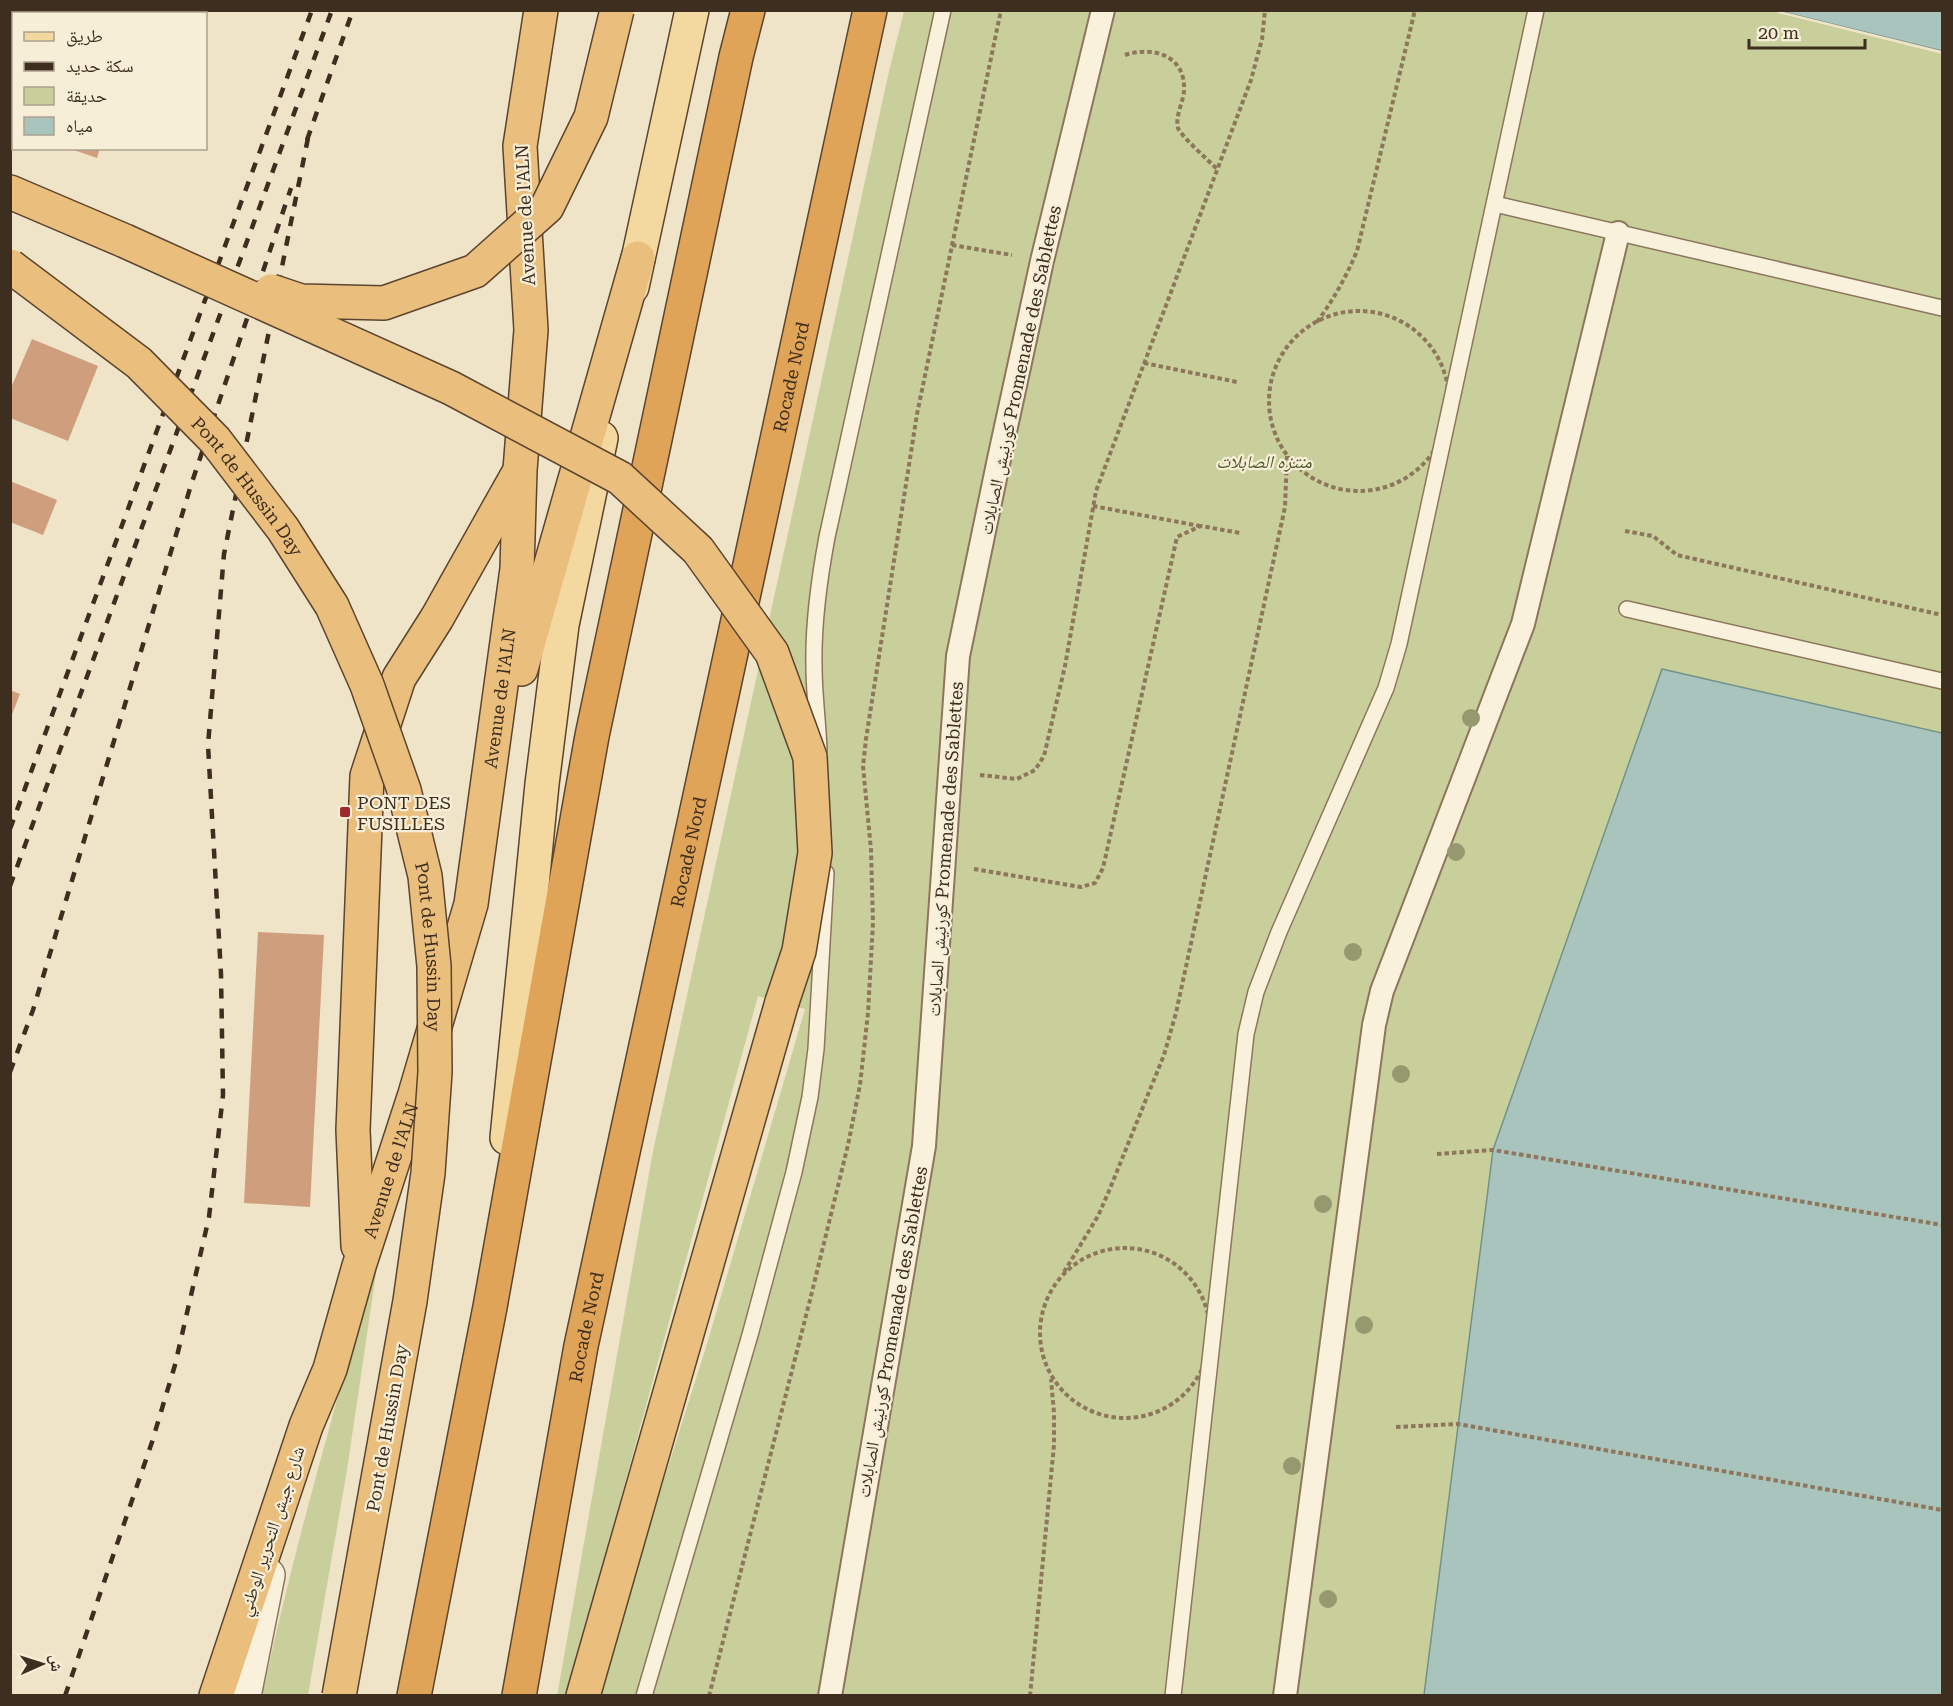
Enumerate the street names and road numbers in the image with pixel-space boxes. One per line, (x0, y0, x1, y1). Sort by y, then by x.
street label: Avenue de l'ALN (511, 144, 539, 286)
street label: كورنيش الصابلات Promenade des Sablettes (975, 203, 1066, 537)
street label: Rocade Nord (768, 319, 813, 434)
street label: Pont de Hussin Day (187, 412, 308, 560)
street label: Avenue de l'ALN (479, 627, 519, 770)
street label: كورنيش الصابلات Promenade des Sablettes (923, 681, 968, 1017)
street label: Rocade Nord (666, 794, 710, 909)
street label: Pont de Hussin Day (411, 860, 445, 1032)
street label: Avenue de l'ALN (358, 1100, 422, 1241)
street label: كورنيش الصابلات Promenade des Sablettes (852, 1165, 933, 1499)
street label: Rocade Nord (564, 1269, 607, 1384)
street label: Pont de Hussin Day (362, 1342, 412, 1514)
street label: شارع جيش التحرير الوطني (234, 1443, 313, 1620)

